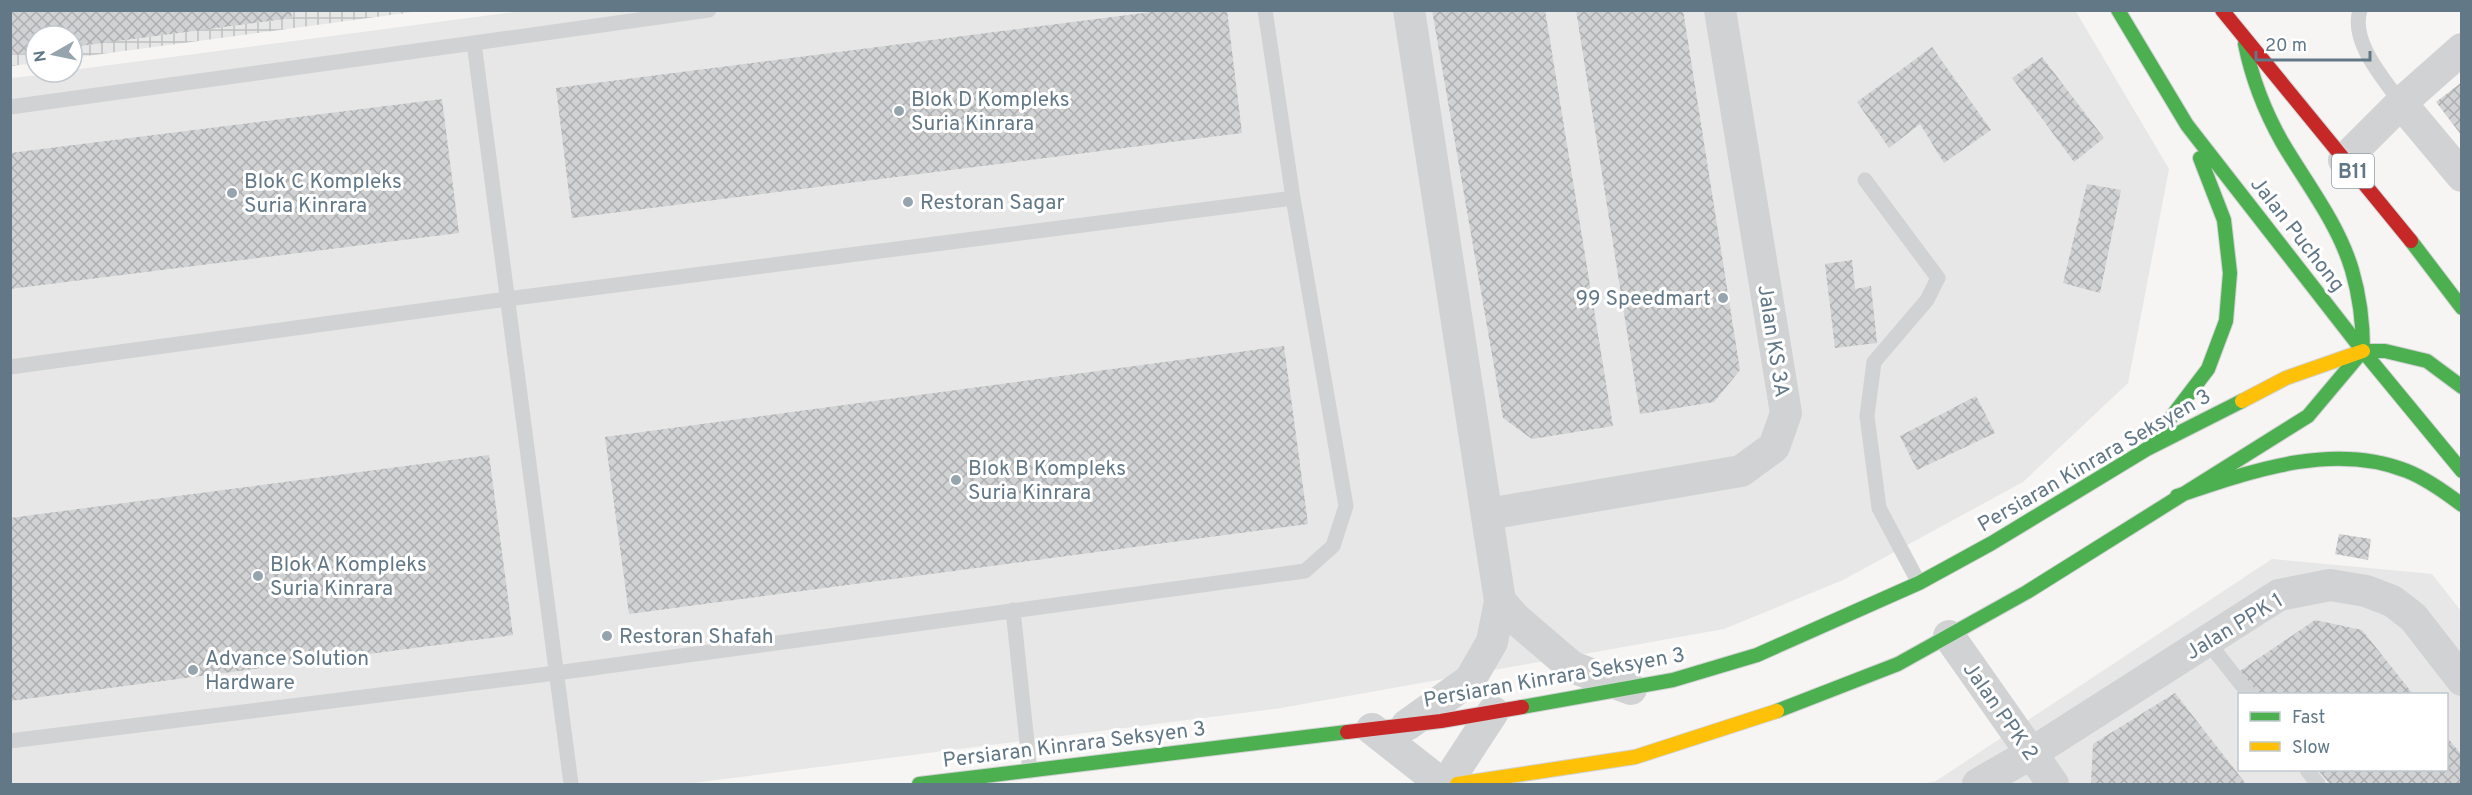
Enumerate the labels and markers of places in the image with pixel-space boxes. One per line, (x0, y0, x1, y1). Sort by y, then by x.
place label: Blok D Kompleks Suria Kinrara (911, 87, 1070, 138)
marker: Blok D Kompleks Suria Kinrara (892, 104, 906, 118)
place label: Blok C Kompleks Suria Kinrara (244, 169, 402, 220)
marker: Blok C Kompleks Suria Kinrara (225, 186, 239, 200)
place label: Restoran Sagar (920, 190, 1065, 217)
marker: Restoran Sagar (901, 195, 915, 209)
place label: 99 Speedmart (1575, 286, 1711, 313)
marker: 99 Speedmart (1716, 291, 1730, 305)
place label: Blok B Kompleks Suria Kinrara (968, 456, 1126, 507)
marker: Blok B Kompleks Suria Kinrara (949, 473, 963, 487)
place label: Blok A Kompleks Suria Kinrara (270, 552, 427, 603)
marker: Blok A Kompleks Suria Kinrara (251, 569, 265, 583)
place label: Restoran Shafah (619, 624, 774, 651)
marker: Restoran Shafah (600, 629, 614, 643)
place label: Advance Solution Hardware (205, 646, 369, 697)
marker: Advance Solution Hardware (186, 663, 200, 677)

